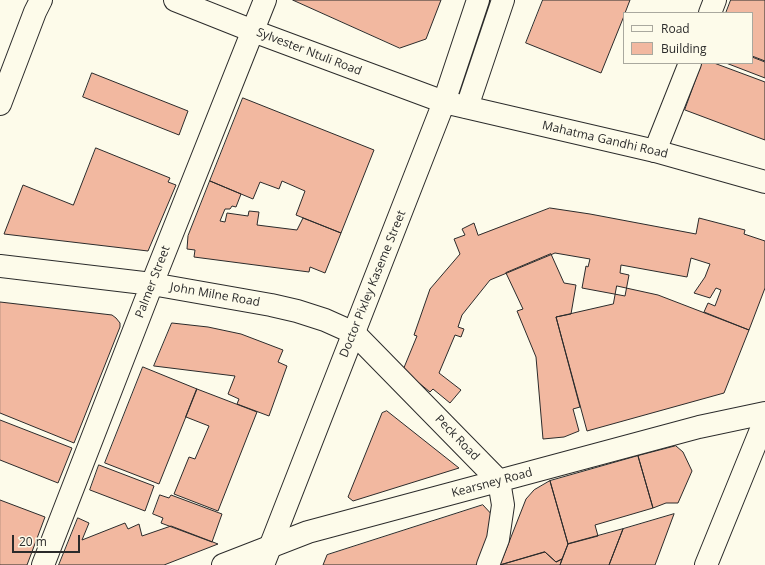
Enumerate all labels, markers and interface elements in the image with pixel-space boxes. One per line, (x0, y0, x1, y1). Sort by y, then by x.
legend (623, 12, 753, 64)
text: Road (661, 20, 690, 37)
street label: Sylvester Ntuli Road (254, 25, 364, 79)
text: Building (661, 40, 706, 57)
street label: Mahatma Gandhi Road (541, 118, 669, 162)
street label: Doctor Pixley Kaseme Street (337, 208, 409, 360)
street label: Palmer Street (133, 244, 173, 320)
street label: John Milne Road (169, 280, 261, 310)
street label: Peck Road (432, 412, 482, 464)
street label: Kearsney Road (450, 465, 534, 501)
scale bar (14, 527, 82, 553)
text: 20 m (19, 533, 47, 550)

